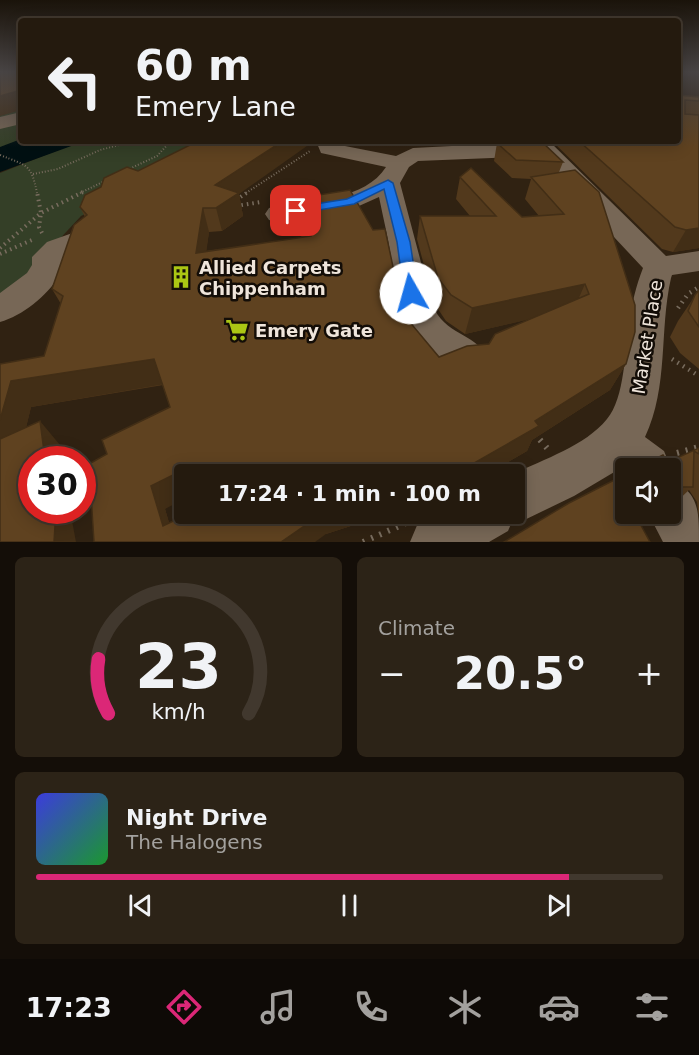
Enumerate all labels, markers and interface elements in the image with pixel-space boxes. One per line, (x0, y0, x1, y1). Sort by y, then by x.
text: 60 m (135, 41, 252, 90)
icon: left (36, 42, 114, 120)
text: Emery Lane (135, 91, 296, 122)
pin (270, 185, 321, 236)
icon: arrive (279, 194, 312, 227)
place label: Allied Carpets Chippenham (199, 257, 341, 299)
position arrow (379, 261, 443, 325)
building icon: Allied Carpets Chippenham (168, 264, 194, 290)
street label: Market Place (628, 278, 666, 396)
supermarket icon: Emery Gate (224, 317, 250, 343)
place label: Emery Gate (255, 320, 373, 341)
speed limit sign: 30 (18, 446, 96, 524)
map controls (615, 458, 681, 524)
button: sound (615, 458, 681, 524)
text: 17:24 · 1 min · 100 m (218, 481, 481, 506)
text: Climate (378, 616, 455, 640)
text: 23 (135, 630, 222, 703)
text: 20.5° (454, 647, 587, 700)
text: − (378, 654, 406, 693)
text: + (635, 654, 663, 693)
text: km/h (151, 699, 206, 724)
text: Night Drive (126, 805, 267, 830)
text: The Halogens (126, 830, 263, 854)
icon: previous (124, 889, 157, 922)
icon: pause (333, 889, 366, 922)
icon: next (542, 889, 575, 922)
icon: directions (163, 986, 205, 1028)
icon: music (257, 986, 299, 1028)
icon: phone (350, 986, 392, 1028)
icon: climate (444, 986, 486, 1028)
icon: car (538, 986, 580, 1028)
icon: filters (631, 986, 673, 1028)
text: 17:23 (26, 992, 112, 1023)

